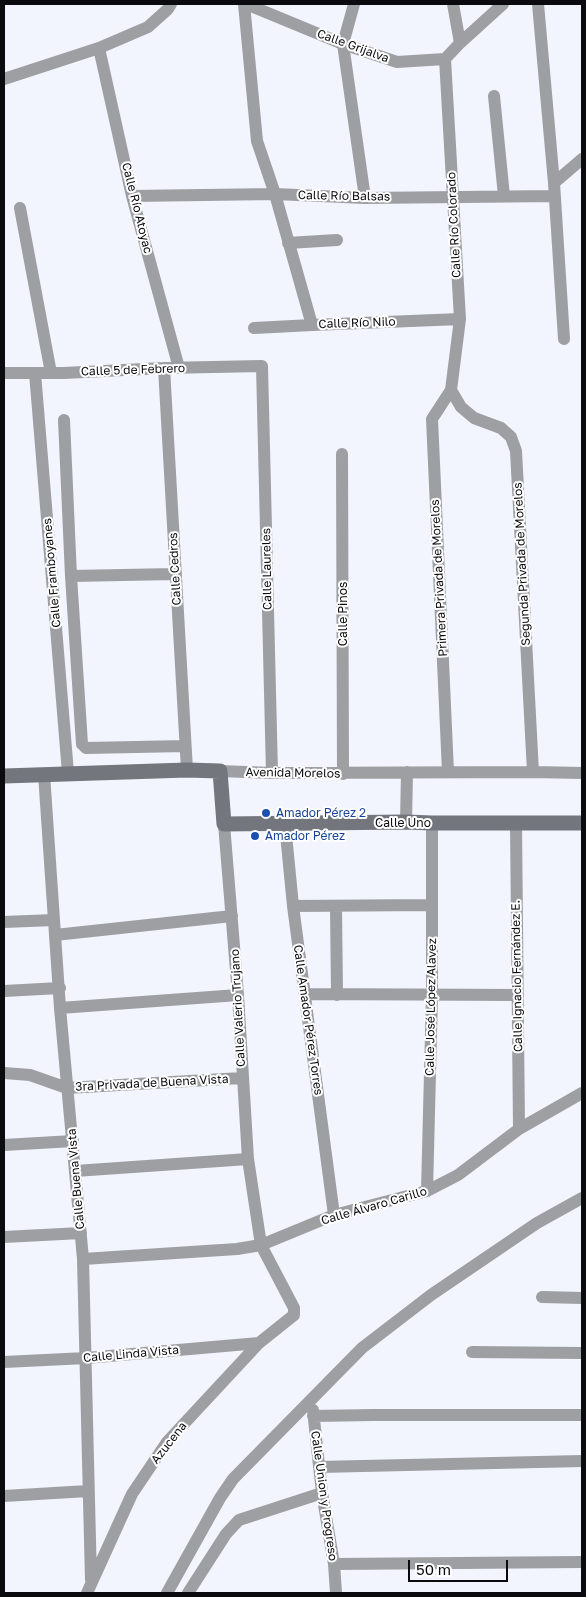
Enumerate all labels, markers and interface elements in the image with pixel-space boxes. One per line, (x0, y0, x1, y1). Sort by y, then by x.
street label: Calle Grijalva (315, 26, 391, 66)
street label: Calle Río Atoyac (119, 161, 155, 255)
street label: Calle Río Colorado (444, 172, 464, 278)
street label: Calle Río Balsas (298, 188, 390, 204)
street label: Calle Río Nilo (318, 314, 396, 332)
street label: Calle 5 de Febrero (81, 361, 185, 379)
street label: Segunda Privada de Morelos (511, 482, 533, 646)
street label: Primera Privada de Morelos (428, 499, 450, 657)
street label: Calle Framboyanes (40, 518, 64, 628)
street label: Calle Laureles (259, 528, 275, 610)
street label: Calle Cedros (166, 532, 184, 606)
street label: Calle Pinos (336, 582, 350, 646)
street label: Avenida Morelos (245, 765, 341, 781)
place label: Amador Pérez 2 (276, 806, 366, 820)
marker: Amador Pérez 2 (260, 807, 272, 819)
street label: Calle Uno (375, 816, 431, 830)
place label: Amador Pérez (265, 829, 345, 843)
marker: Amador Pérez (249, 830, 261, 842)
street label: Calle Ignacio Fernández E. (508, 900, 526, 1052)
street label: Calle José López Alavez (423, 938, 439, 1076)
street label: Calle Amador Pérez Torres (290, 944, 326, 1096)
street label: Calle Valerio Trujano (228, 949, 248, 1067)
street label: 3ra Privada de Buena Vista (75, 1072, 229, 1094)
street label: Calle Buena Vista (64, 1128, 88, 1230)
street label: Calle Álvaro Carillo (319, 1184, 429, 1228)
street label: Calle Linda Vista (82, 1343, 180, 1365)
street label: Azucena (148, 1419, 190, 1467)
street label: Calle Union y Progreso (308, 1430, 340, 1562)
scale bar (411, 1550, 511, 1582)
text: 50 m (416, 1560, 451, 1578)

